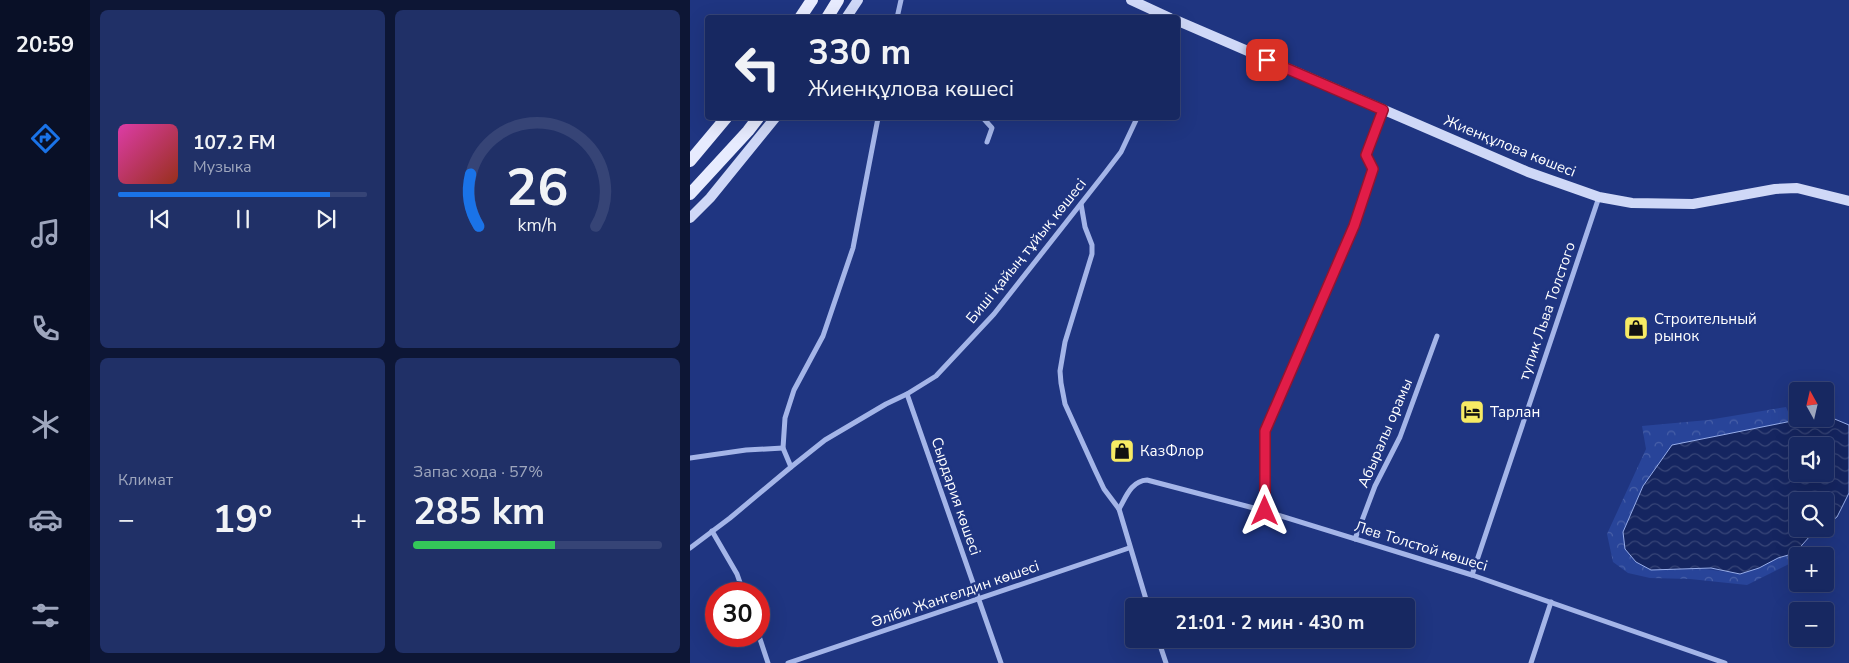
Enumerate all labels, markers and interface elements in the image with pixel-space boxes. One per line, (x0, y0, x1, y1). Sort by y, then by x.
text: 330 m (808, 29, 911, 76)
text: 20:59 (16, 30, 74, 60)
icon: left (725, 35, 790, 100)
pin (1246, 39, 1288, 81)
icon: arrive (1253, 46, 1281, 74)
text: Жиенқұлова көшесі (808, 74, 1014, 104)
street label: Жиенқұлова көшесі (1441, 110, 1579, 182)
icon: directions (28, 121, 63, 156)
text: 107.2 FM (193, 130, 276, 156)
text: 26 (506, 152, 569, 223)
text: Музыка (193, 156, 252, 178)
street label: Биші қайың тұйық көшесі (961, 174, 1091, 328)
icon: previous (146, 205, 174, 233)
icon: pause (229, 205, 257, 233)
icon: next (312, 205, 340, 233)
text: km/h (518, 213, 557, 237)
icon: music (28, 216, 63, 251)
street label: тупик Льва Толстого (1514, 239, 1580, 383)
place label: Строительный рынок (1654, 309, 1757, 346)
icon: phone (28, 311, 63, 346)
shop icon: Строительный рынок (1623, 315, 1649, 341)
street label: Абыралы орамы (1353, 375, 1417, 491)
north arrow (1789, 382, 1834, 428)
map controls (1789, 382, 1834, 647)
hotel icon: Тарлан (1459, 399, 1485, 425)
place label: Тарлан (1490, 402, 1540, 422)
icon: climate (28, 407, 63, 442)
street label: Сырдария көшесі (926, 434, 986, 558)
button: sound (1789, 437, 1834, 482)
shop icon: КазФлор (1109, 438, 1135, 464)
place label: КазФлор (1140, 441, 1204, 461)
text: Запас хода · 57% (413, 461, 543, 483)
text: Климат (118, 469, 173, 491)
position arrow (1238, 484, 1290, 536)
text: 285 km (413, 486, 545, 537)
button: search (1789, 492, 1834, 537)
text: 19° (212, 494, 273, 545)
text: − (118, 501, 135, 539)
text: + (350, 501, 367, 539)
icon: car (28, 502, 63, 537)
street label: Лев Толстой көшесі (1352, 516, 1490, 576)
button: + (1789, 547, 1834, 592)
street label: Әліби Жангелдин көшесі (868, 556, 1042, 632)
speed limit sign: 30 (705, 582, 770, 647)
icon: filters (28, 598, 63, 633)
button: − (1789, 602, 1834, 647)
text: 21:01 · 2 мин · 430 m (1176, 610, 1364, 636)

